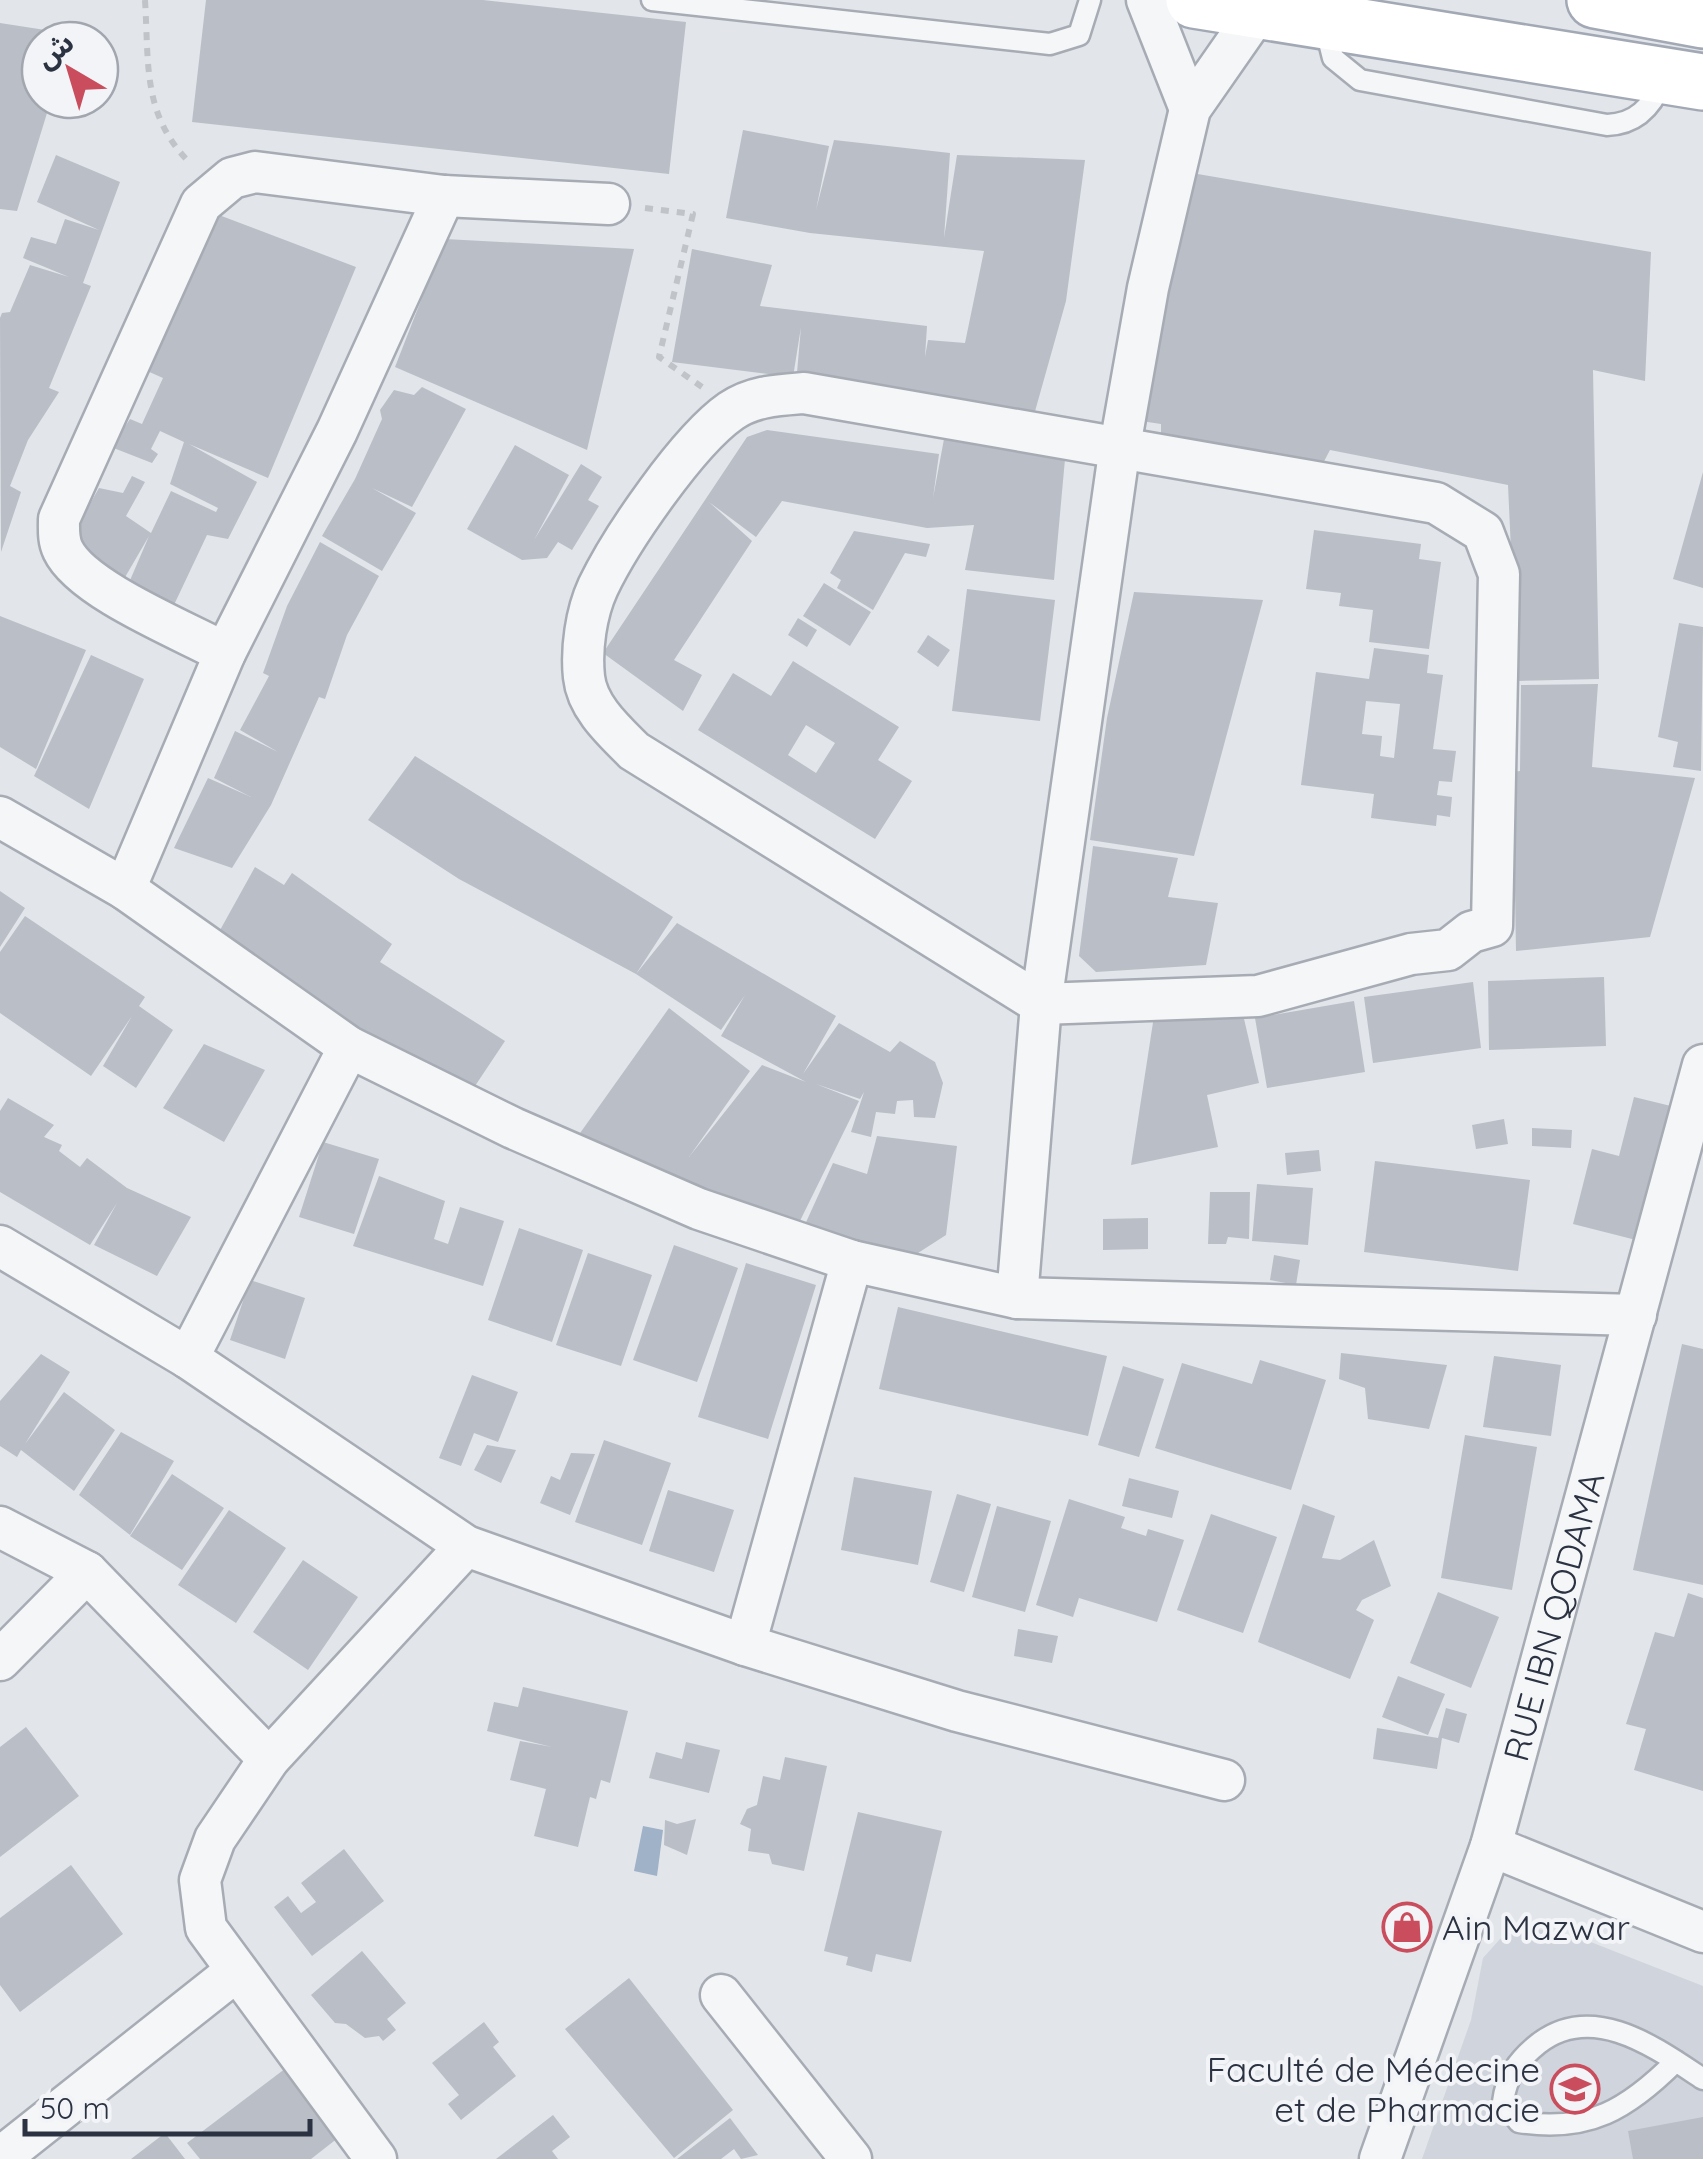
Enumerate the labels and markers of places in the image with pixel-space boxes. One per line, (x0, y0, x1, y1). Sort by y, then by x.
shop icon: Ain Mazwar (1381, 1901, 1433, 1953)
place label: Ain Mazwar (1442, 1905, 1630, 1949)
place label: Faculté de Médecine et de Pharmacie (1207, 2047, 1540, 2131)
school or university icon: Faculté de Médecine et de Pharmacie (1549, 2063, 1601, 2115)

